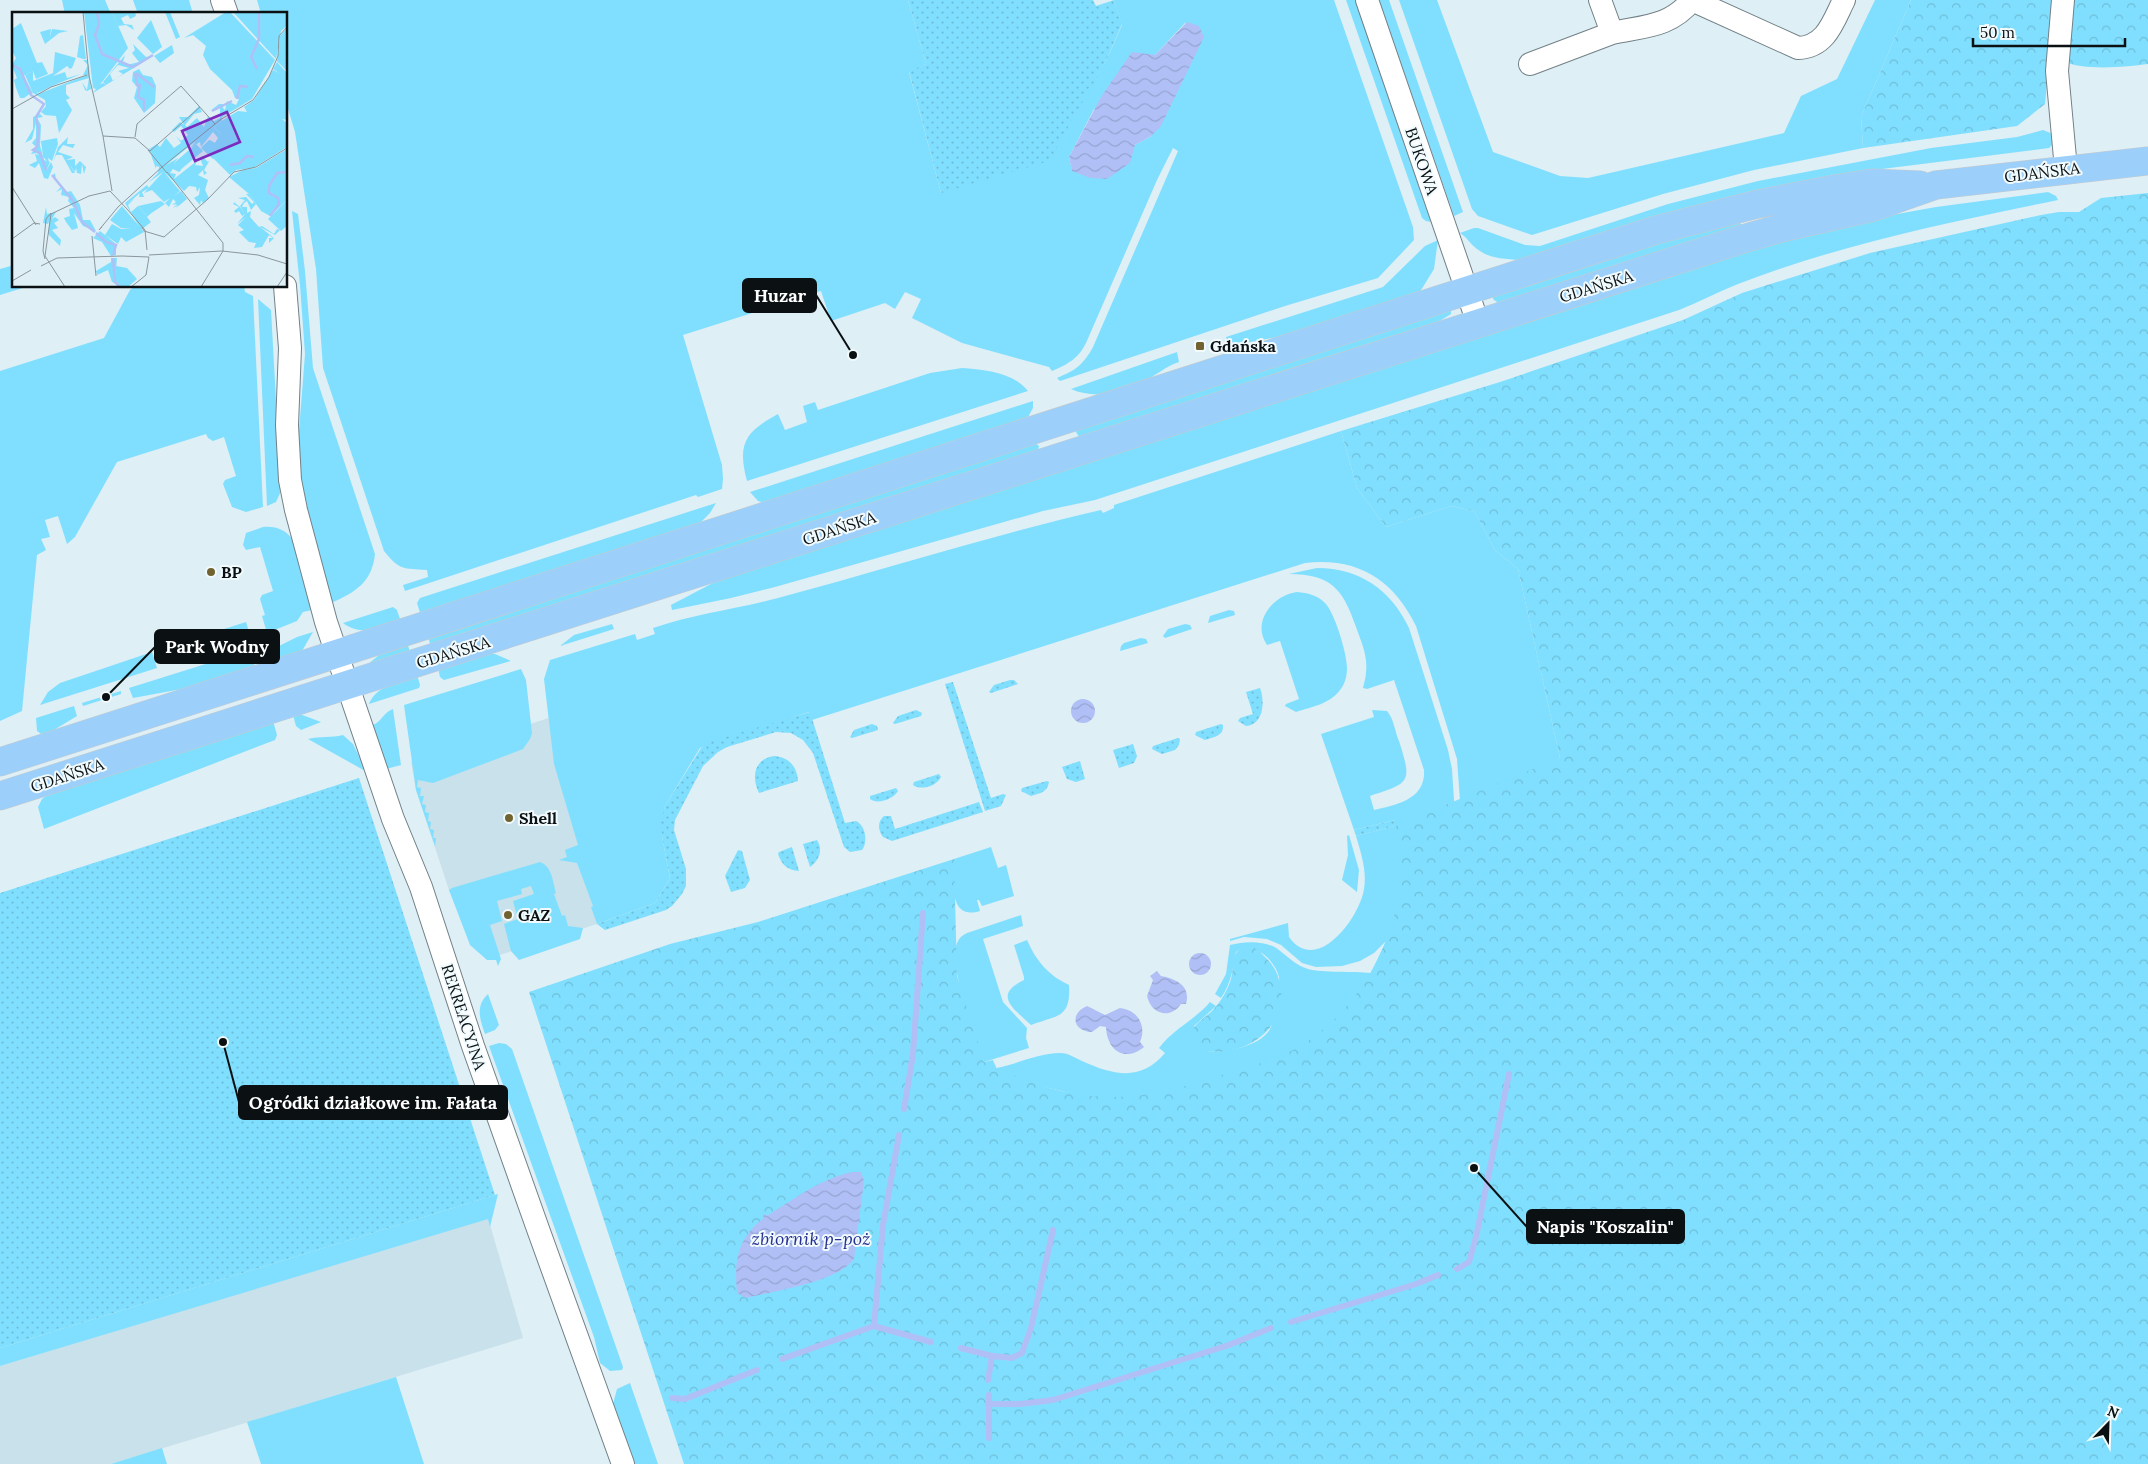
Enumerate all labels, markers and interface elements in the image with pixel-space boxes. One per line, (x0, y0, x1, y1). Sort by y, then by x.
inset map (12, 12, 288, 288)
scale bar (1973, 15, 2126, 47)
text: 50 m (1980, 23, 2015, 42)
street label: BUKOWA (1401, 125, 1443, 198)
street label: GDAŃSKA (2003, 157, 2082, 187)
street label: GDAŃSKA (1557, 265, 1636, 307)
callout: Huzar (743, 279, 816, 312)
text: Huzar (754, 284, 807, 307)
place label: Gdańska (1210, 336, 1276, 356)
marker: Gdańska (1194, 340, 1206, 352)
street label: GDAŃSKA (800, 506, 879, 549)
place label: BP (221, 562, 242, 582)
marker: BP (205, 566, 217, 578)
callout: Park Wodny (155, 630, 279, 663)
street label: GDAŃSKA (414, 631, 493, 673)
text: Park Wodny (165, 635, 269, 658)
street label: GDAŃSKA (28, 753, 107, 796)
place label: Shell (519, 808, 557, 828)
marker: Shell (503, 812, 515, 824)
place label: GAZ (518, 905, 550, 925)
marker: GAZ (502, 909, 514, 921)
street label: REKREACYJNA (437, 961, 491, 1074)
callout: Ogródki działkowe im. Fałata (239, 1086, 507, 1119)
text: Ogródki działkowe im. Fałata (249, 1091, 498, 1114)
callout: Napis "Koszalin" (1527, 1210, 1684, 1243)
text: Napis "Koszalin" (1536, 1215, 1674, 1238)
water label: zbiornik p-poż (751, 1227, 871, 1250)
north arrow (2083, 1399, 2133, 1449)
text: N (2105, 1402, 2122, 1423)

